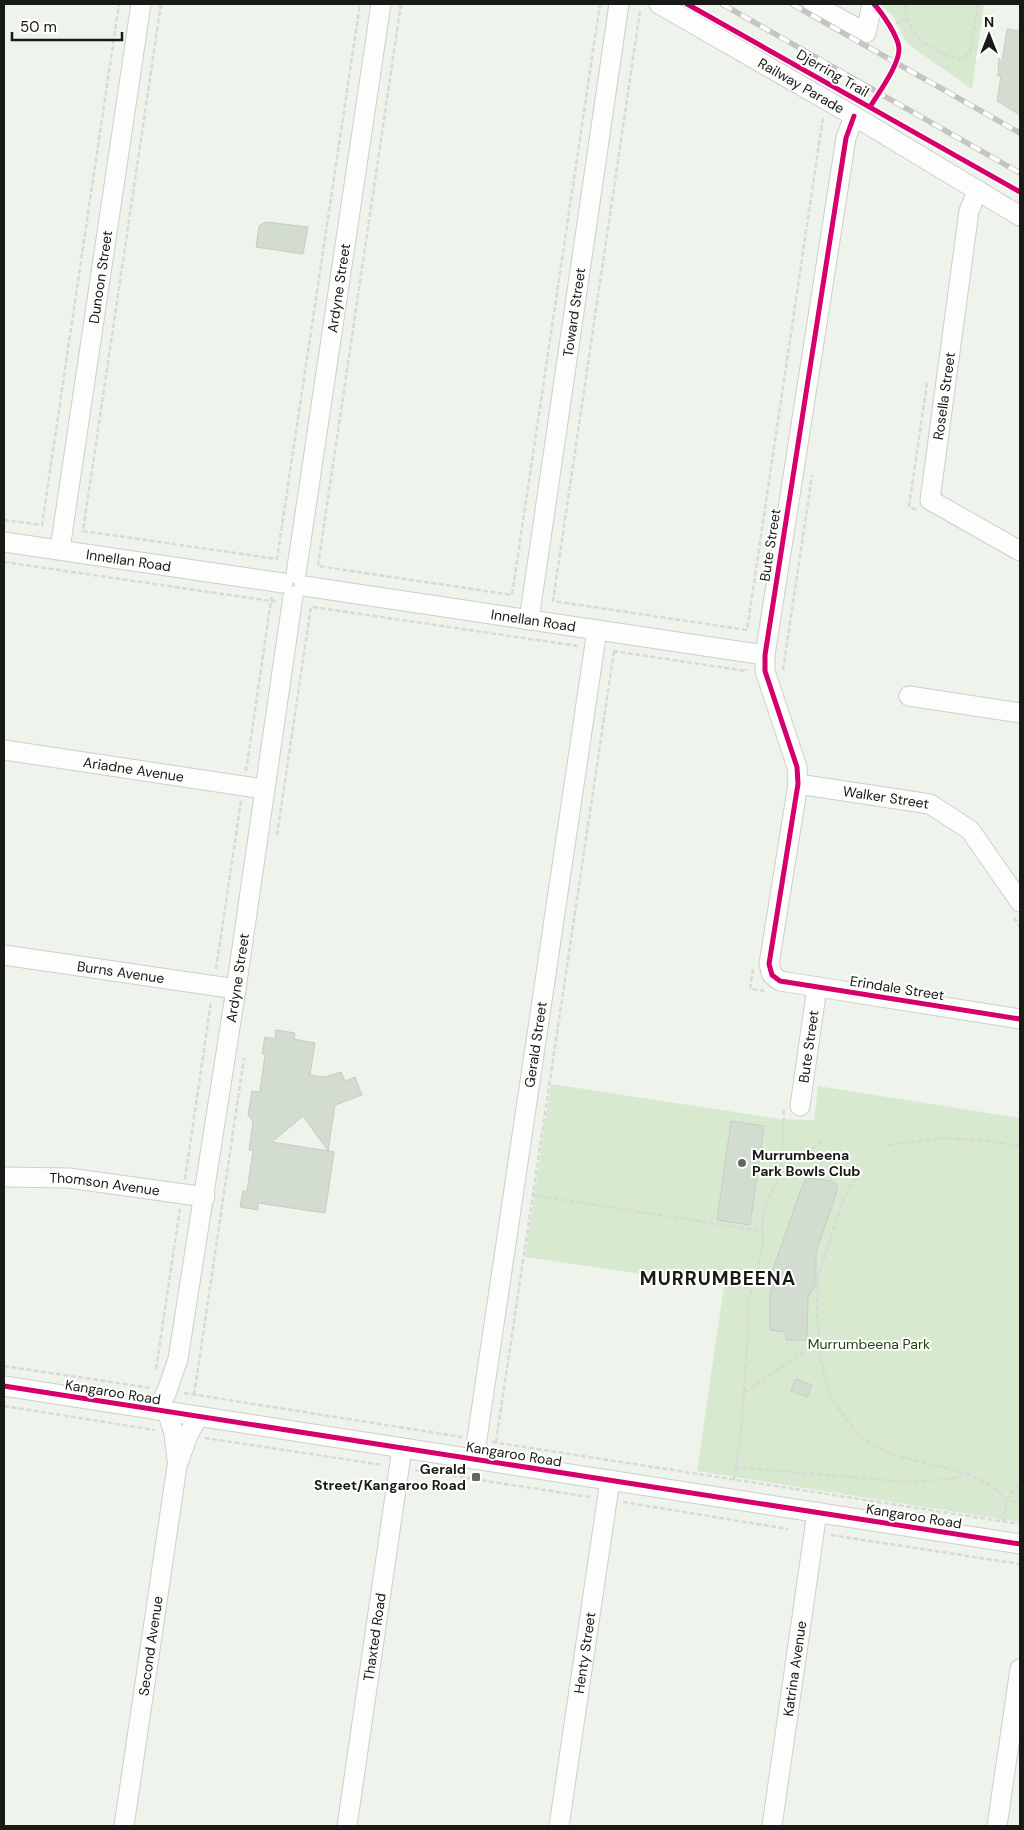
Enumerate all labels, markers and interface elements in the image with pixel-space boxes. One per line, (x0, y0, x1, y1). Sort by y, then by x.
scale bar (12, 10, 122, 42)
north arrow (964, 10, 1014, 60)
text: N (984, 13, 994, 31)
text: 50 m (20, 17, 57, 37)
street label: Djerring Trail (794, 45, 872, 101)
street label: Railway Parade (755, 54, 848, 118)
street label: Dunoon Street (85, 229, 116, 325)
street label: Ardyne Street (323, 242, 354, 334)
street label: Toward Street (559, 267, 589, 358)
street label: Rosella Street (929, 351, 959, 441)
street label: Bute Street (755, 507, 785, 583)
street label: Innellan Road (85, 545, 172, 575)
street label: Innellan Road (490, 605, 577, 636)
street label: Ariadne Avenue (82, 753, 185, 786)
street label: Walker Street (842, 782, 930, 813)
street label: Ardyne Street (222, 932, 253, 1024)
street label: Burns Avenue (76, 957, 166, 987)
street label: Erindale Street (848, 972, 946, 1004)
street label: Gerald Street (520, 1000, 551, 1089)
street label: Bute Street (794, 1009, 823, 1084)
place label: Murrumbeena Park Bowls Club (752, 1146, 861, 1180)
marker: Murrumbeena Park Bowls Club (736, 1157, 748, 1169)
street label: Thomson Avenue (49, 1169, 161, 1200)
district label: MURRUMBEENA (640, 1266, 796, 1291)
park label: Murrumbeena Park (808, 1335, 930, 1353)
street label: Kangaroo Road (64, 1376, 162, 1408)
street label: Kangaroo Road (465, 1438, 563, 1470)
place label: Gerald Street/Kangaroo Road (314, 1460, 466, 1494)
marker: Gerald Street/Kangaroo Road (470, 1471, 482, 1483)
street label: Kangaroo Road (865, 1500, 963, 1532)
street label: Thaxted Road (359, 1592, 390, 1682)
street label: Second Avenue (134, 1595, 167, 1697)
street label: Henty Street (570, 1611, 599, 1695)
street label: Katrina Avenue (779, 1620, 810, 1718)

